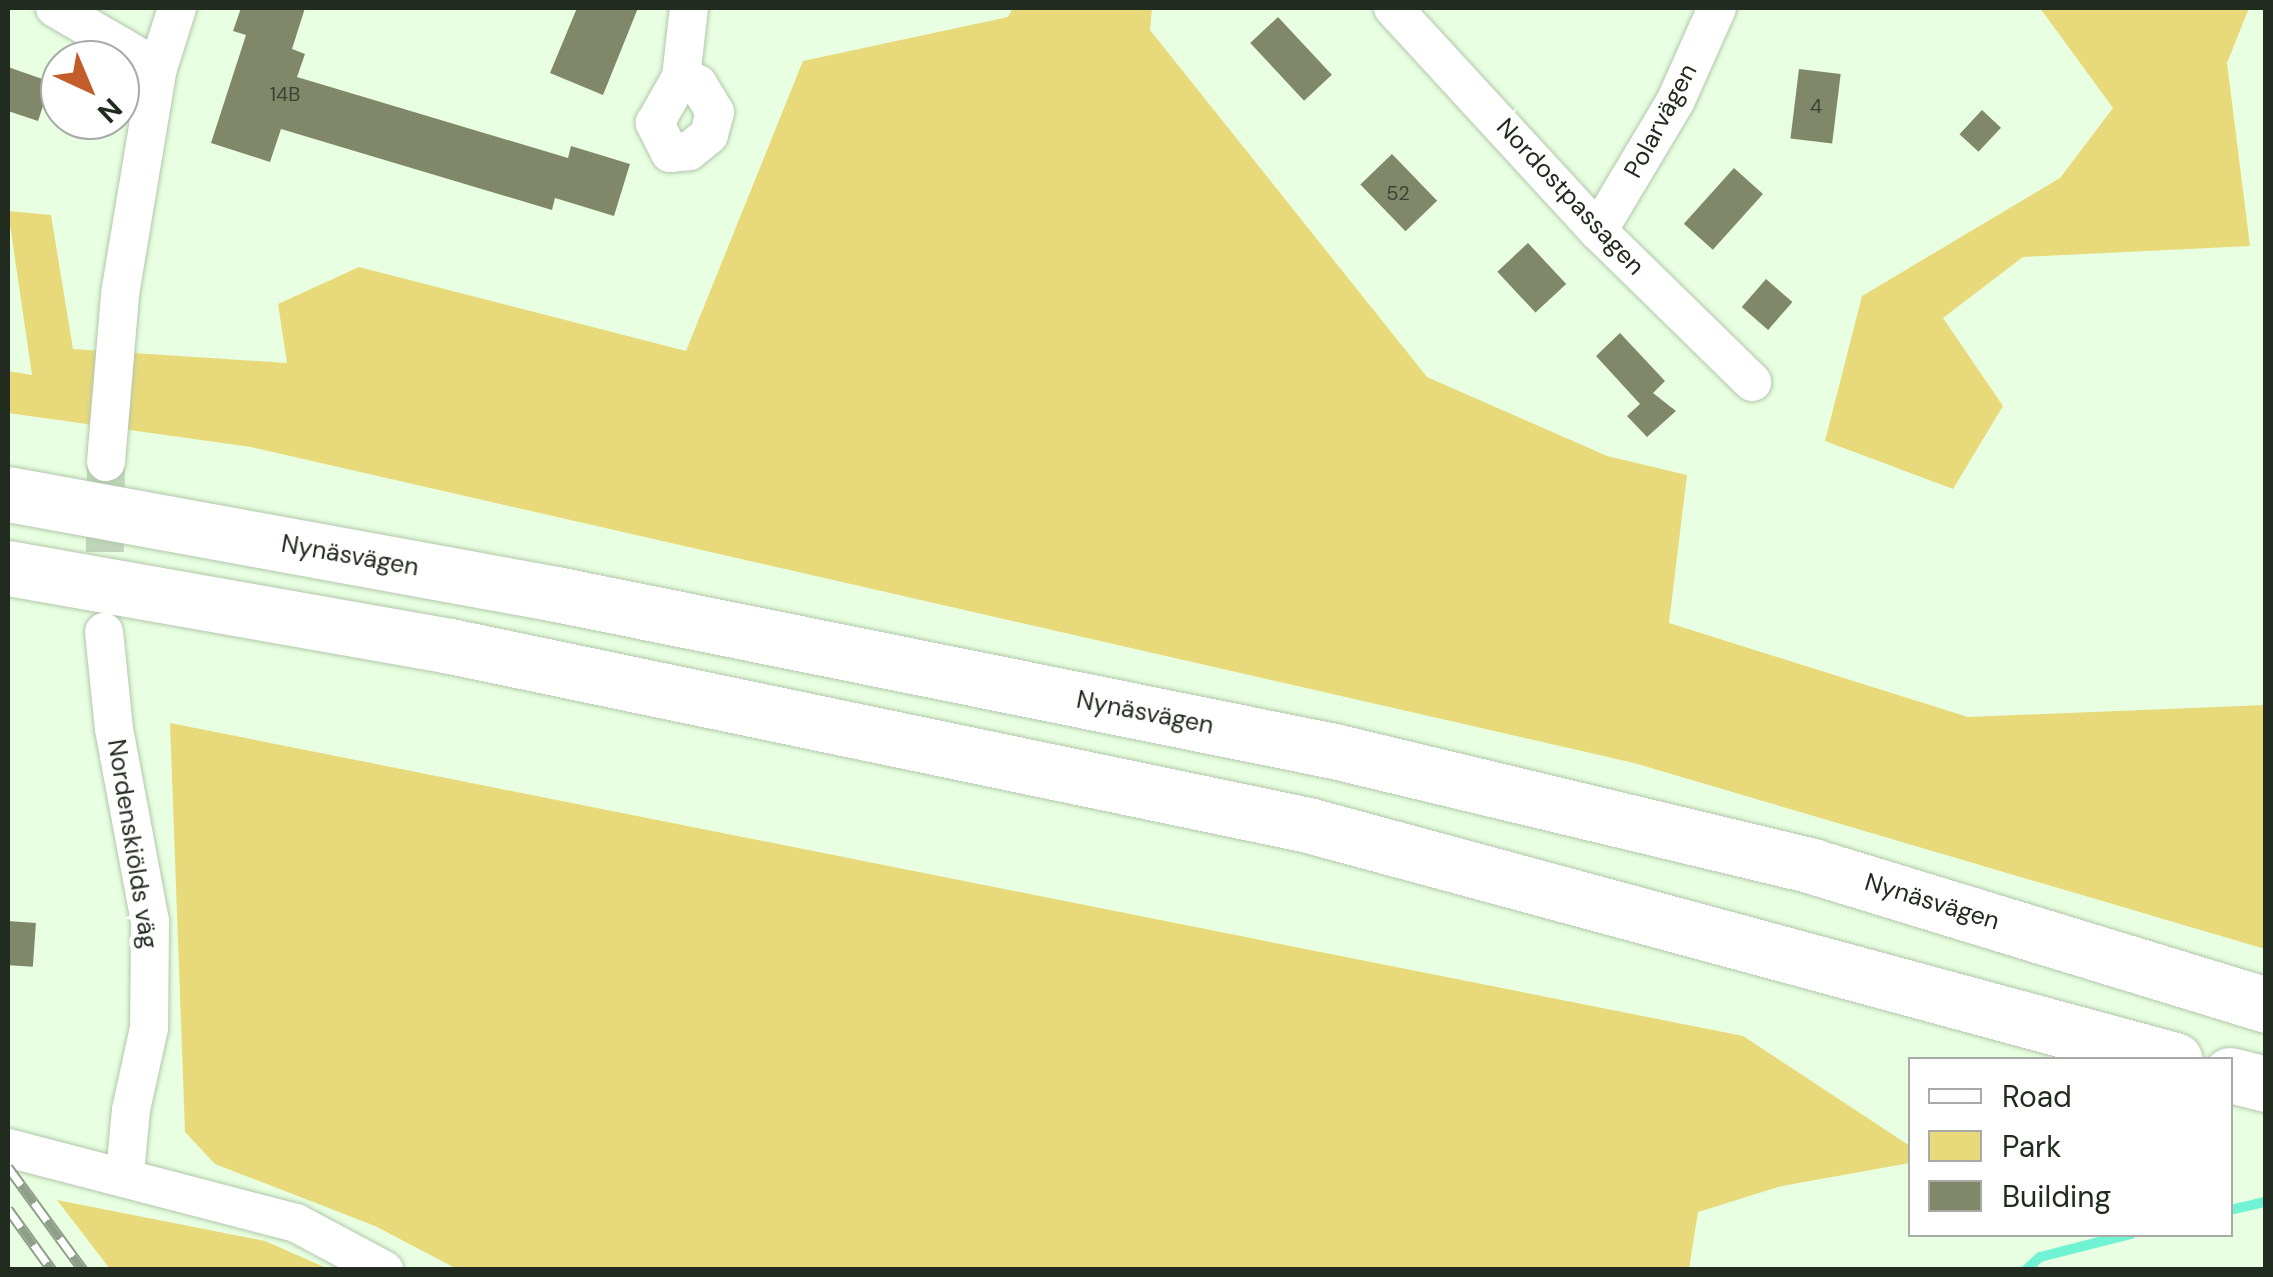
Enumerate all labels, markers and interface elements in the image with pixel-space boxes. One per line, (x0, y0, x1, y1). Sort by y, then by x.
north arrow (40, 40, 140, 140)
street label: Polarvägen (1618, 59, 1704, 183)
house number: 14B (270, 82, 300, 106)
text: N (90, 90, 130, 131)
house number: 4 (1810, 94, 1822, 118)
street label: Nordostpassagen (1490, 112, 1650, 282)
house number: 52 (1386, 181, 1410, 205)
street label: Nynäsvägen (279, 529, 421, 583)
street label: Nynäsvägen (1074, 685, 1216, 741)
street label: Nordenskiölds väg (101, 737, 163, 951)
street label: Nynäsvägen (1861, 867, 2003, 937)
legend (1908, 1057, 2233, 1237)
text: Road (2002, 1077, 2072, 1116)
text: Park (2002, 1127, 2061, 1166)
text: Building (2002, 1177, 2111, 1216)

